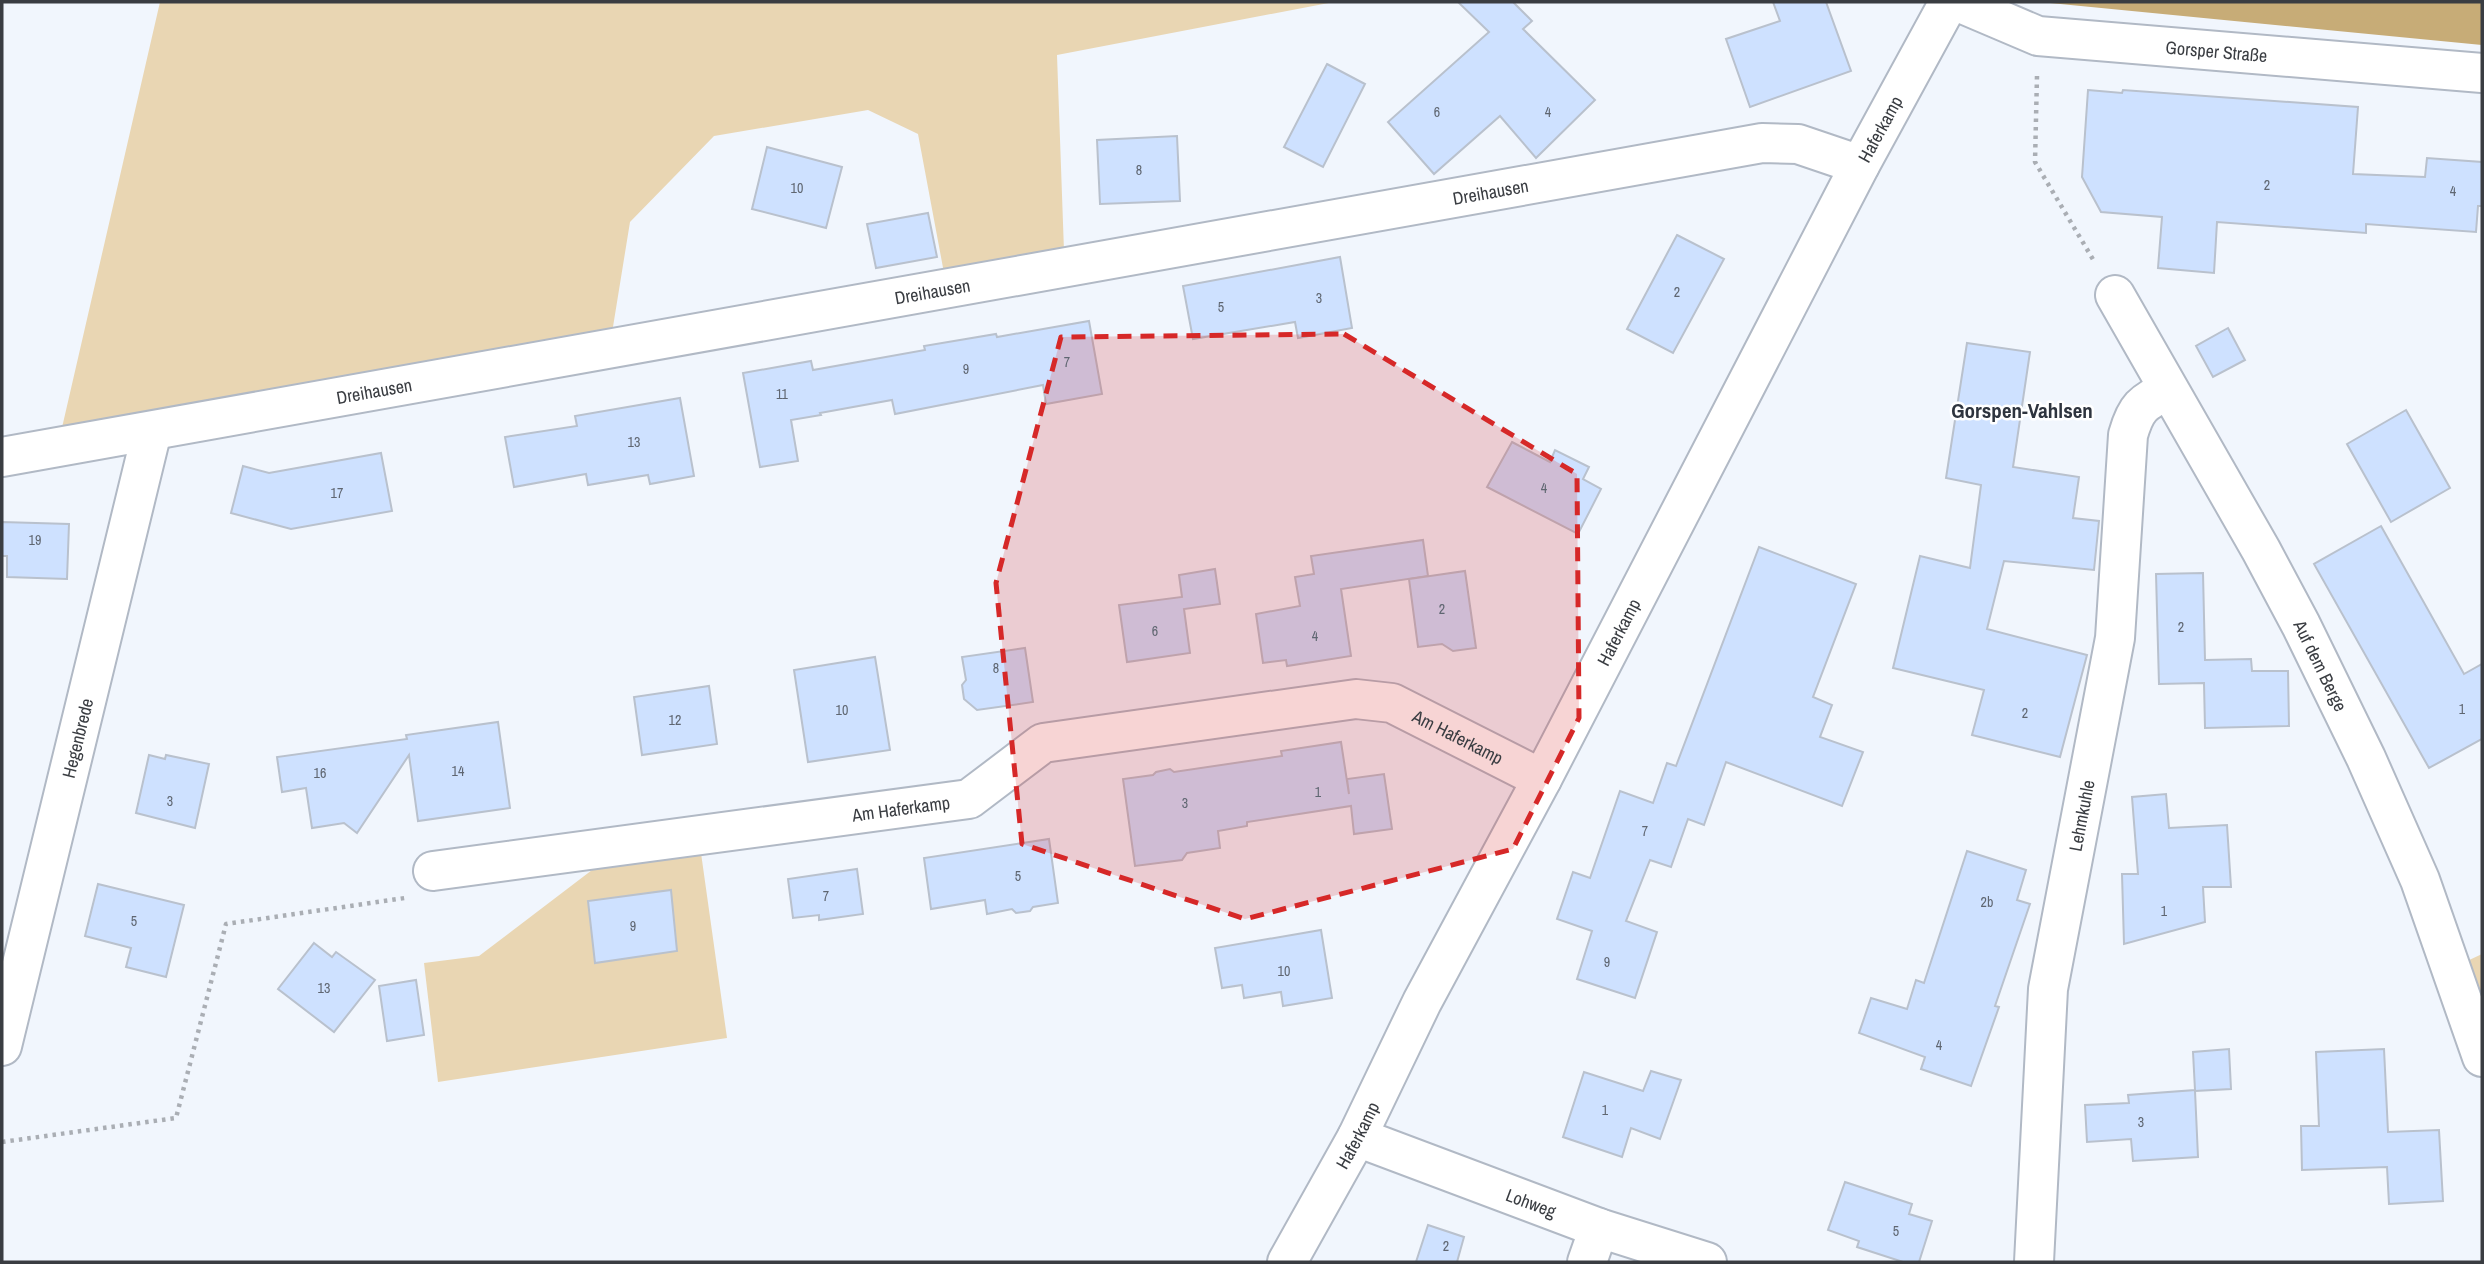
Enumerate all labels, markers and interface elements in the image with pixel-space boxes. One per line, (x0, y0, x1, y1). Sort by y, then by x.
street label: Gorsper Straße (2165, 34, 2268, 68)
street label: Haferkamp (1851, 91, 1908, 167)
house number: 6 (1434, 103, 1440, 121)
house number: 4 (1545, 103, 1552, 121)
house number: 8 (1136, 161, 1142, 179)
street label: Dreihausen (1451, 172, 1530, 210)
house number: 2 (2264, 176, 2270, 194)
house number: 10 (791, 179, 803, 197)
house number: 4 (2450, 182, 2457, 200)
street label: Dreihausen (893, 272, 972, 310)
house number: 2 (1674, 283, 1680, 301)
house number: 3 (1316, 289, 1322, 307)
house number: 5 (1218, 298, 1224, 316)
house number: 7 (1064, 353, 1070, 371)
house number: 9 (963, 360, 969, 378)
street label: Dreihausen (334, 372, 414, 410)
house number: 11 (776, 385, 789, 403)
district label: Gorspen-Vahlsen (1951, 396, 2093, 425)
house number: 13 (628, 433, 640, 451)
house number: 4 (1541, 479, 1548, 497)
house number: 17 (331, 484, 343, 502)
house number: 19 (29, 531, 41, 549)
street label: Haferkamp (1590, 594, 1646, 670)
house number: 2 (1439, 600, 1445, 618)
street label: Auf dem Berge (2288, 615, 2354, 715)
house number: 2 (2178, 618, 2184, 636)
house number: 6 (1152, 622, 1158, 640)
house number: 4 (1312, 627, 1319, 645)
house number: 8 (993, 659, 999, 677)
street label: Hegenbrede (55, 696, 99, 780)
house number: 1 (2459, 700, 2466, 718)
house number: 10 (836, 701, 848, 719)
street label: Am Haferkamp (1408, 703, 1508, 770)
house number: 2 (2022, 704, 2028, 722)
house number: 12 (669, 711, 681, 729)
house number: 14 (452, 762, 465, 780)
house number: 16 (314, 764, 326, 782)
street label: Lehmkuhle (2062, 778, 2100, 853)
house number: 1 (1315, 783, 1322, 801)
street label: Am Haferkamp (849, 789, 951, 827)
house number: 3 (167, 792, 173, 810)
house number: 3 (1182, 794, 1188, 812)
house number: 7 (1642, 822, 1648, 840)
house number: 5 (1015, 867, 1021, 885)
house number: 7 (823, 887, 829, 905)
house number: 2b (1981, 893, 1993, 911)
house number: 1 (2161, 902, 2168, 920)
house number: 5 (131, 912, 137, 930)
house number: 9 (630, 917, 636, 935)
house number: 9 (1604, 953, 1610, 971)
house number: 10 (1278, 962, 1290, 980)
house number: 13 (318, 979, 330, 997)
house number: 4 (1936, 1036, 1943, 1054)
street label: Haferkamp (1329, 1097, 1385, 1173)
house number: 1 (1602, 1101, 1609, 1119)
house number: 3 (2138, 1113, 2144, 1131)
street label: Lohweg (1502, 1182, 1560, 1224)
house number: 5 (1893, 1222, 1899, 1240)
house number: 2 (1443, 1237, 1449, 1255)

